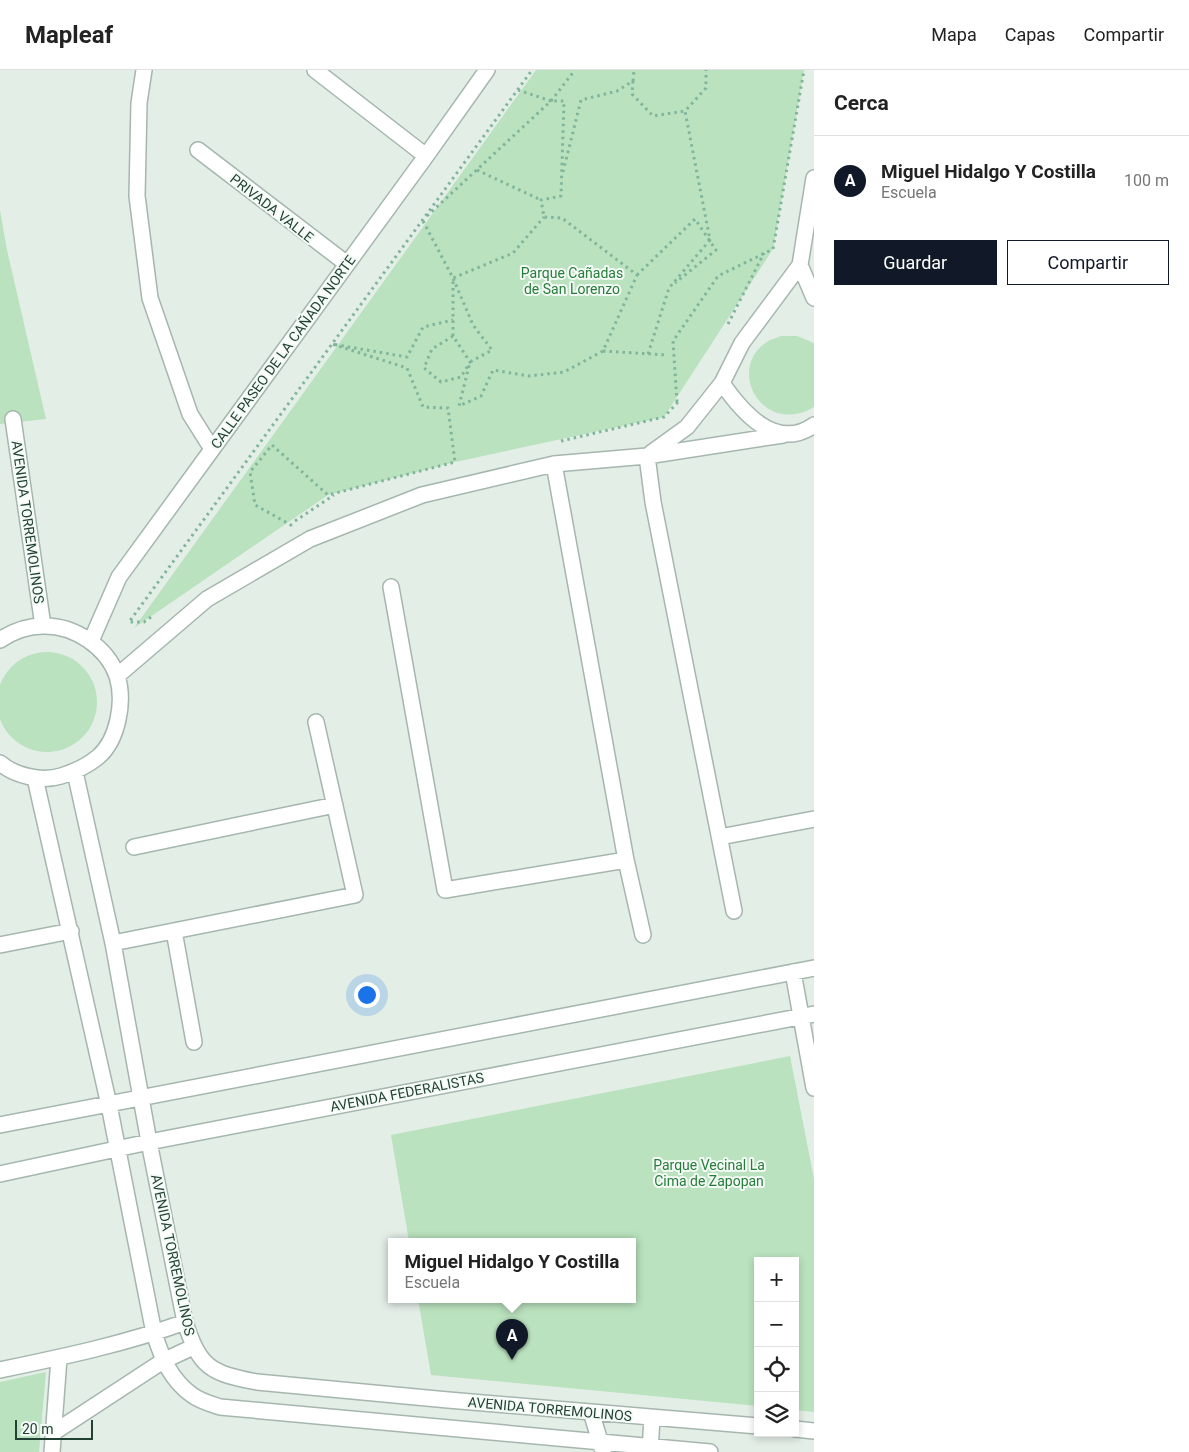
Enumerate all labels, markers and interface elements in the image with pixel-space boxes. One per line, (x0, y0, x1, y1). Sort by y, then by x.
text: Mapleaf (25, 21, 113, 49)
text: Mapa (931, 24, 977, 45)
text: Capas (1005, 24, 1055, 45)
text: Compartir (1083, 24, 1164, 45)
text: Cerca (834, 91, 889, 115)
text: Miguel Hidalgo Y Costilla (881, 160, 1096, 183)
street label: PRIVADA VALLE (227, 171, 317, 245)
text: A (845, 171, 855, 190)
text: 100 m (1124, 171, 1169, 190)
text: Escuela (881, 183, 937, 202)
button: Guardar (834, 240, 997, 285)
button: Compartir (1007, 240, 1169, 285)
street label: CALLE PASEO DE LA CAÑADA NORTE (207, 252, 359, 452)
park label: Parque Cañadas de San Lorenzo (521, 265, 623, 297)
street label: AVENIDA TORREMOLINOS (9, 439, 47, 605)
your location (354, 982, 380, 1008)
street label: AVENIDA FEDERALISTAS (329, 1069, 485, 1115)
park label: Parque Vecinal La Cima de Zapopan (653, 1157, 765, 1189)
street label: AVENIDA TORREMOLINOS (148, 1173, 198, 1337)
popup (388, 1238, 636, 1303)
text: Miguel Hidalgo Y Costilla (405, 1250, 619, 1273)
map controls (754, 1257, 799, 1437)
button: + (754, 1257, 799, 1302)
text: Escuela (405, 1273, 460, 1292)
button: − (754, 1302, 799, 1347)
pin: A (496, 1319, 528, 1360)
button: locate (754, 1347, 799, 1392)
button: layers (754, 1392, 799, 1437)
street label: AVENIDA TORREMOLINOS (467, 1394, 633, 1424)
scale bar (15, 1417, 92, 1440)
text: 20 m (22, 1421, 54, 1437)

